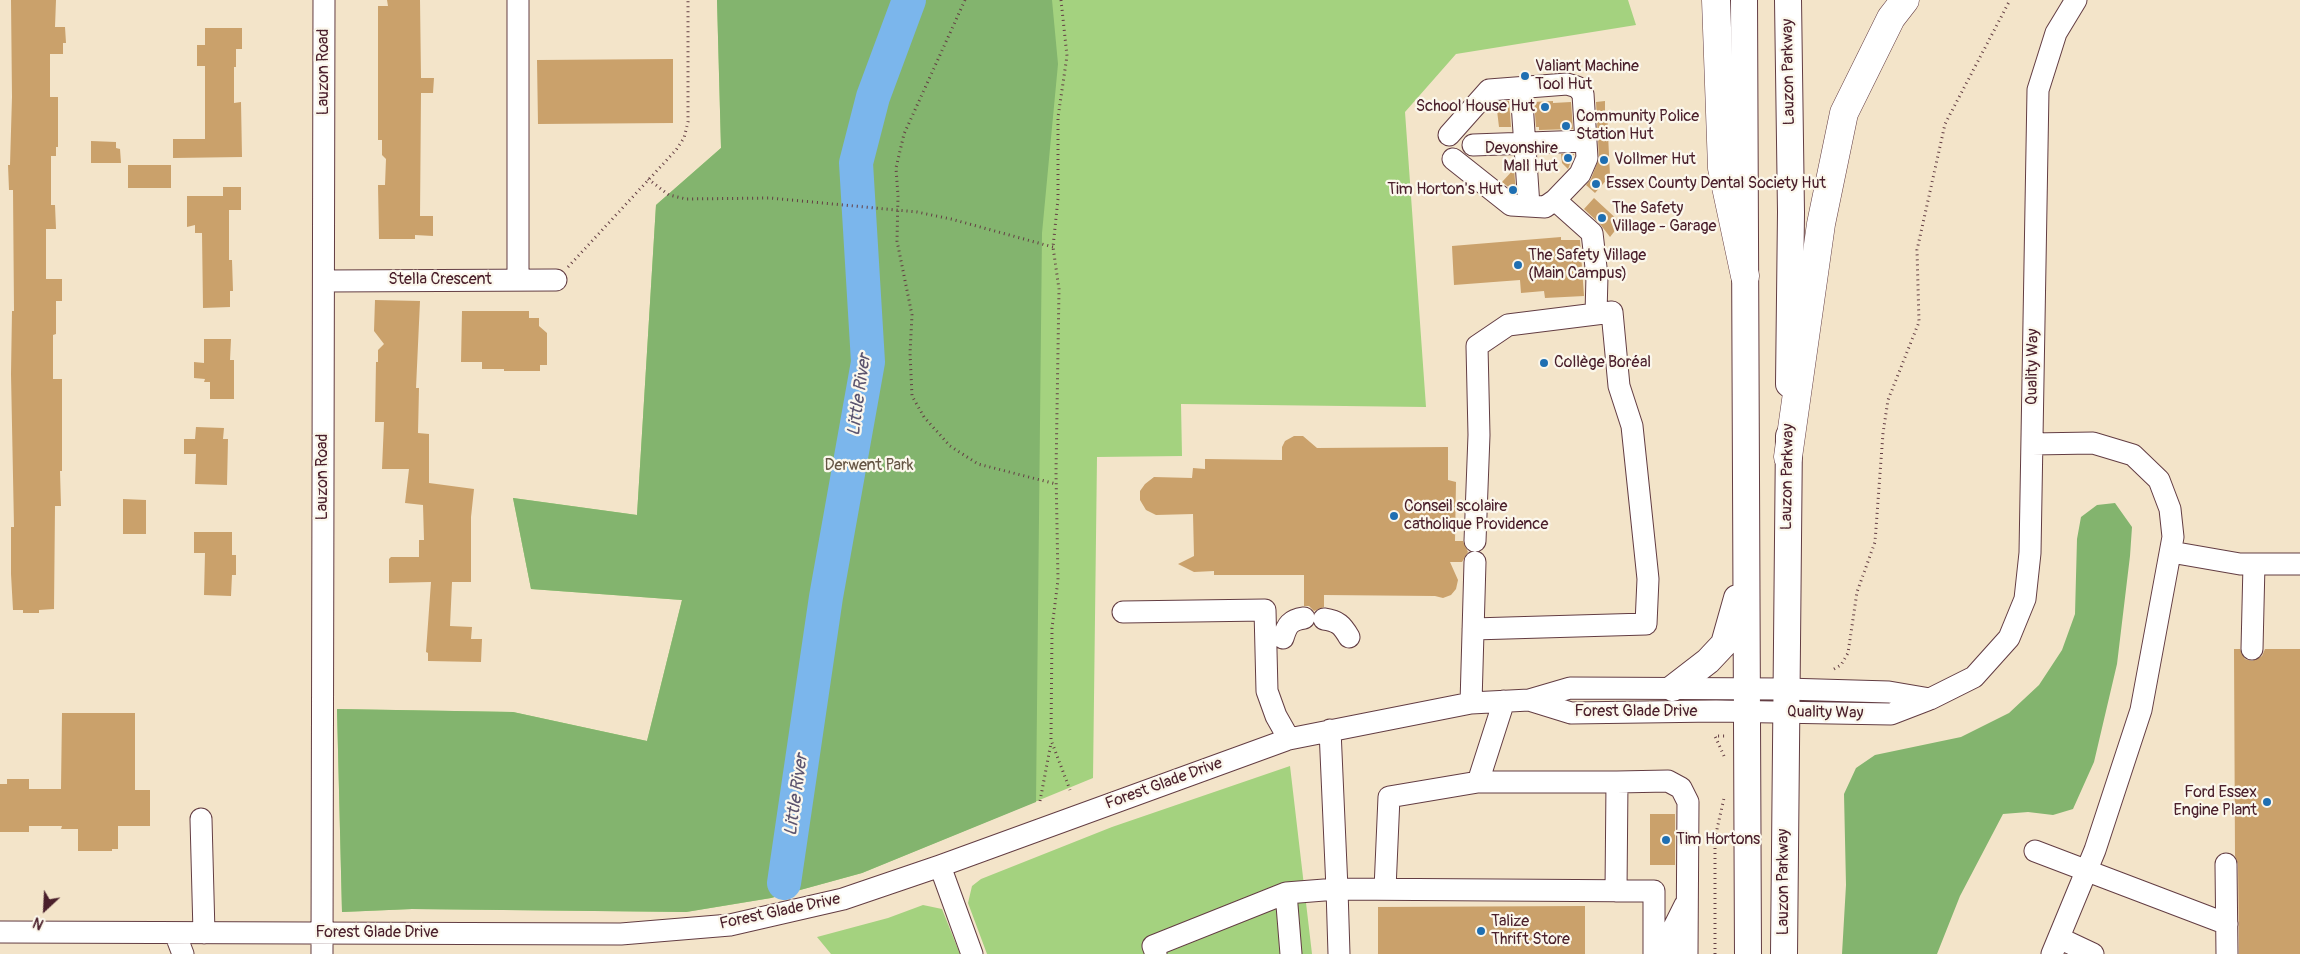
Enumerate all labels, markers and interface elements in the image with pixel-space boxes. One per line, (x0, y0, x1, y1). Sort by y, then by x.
street label: Lauzon Parkway (1778, 19, 1800, 125)
street label: Lauzon Road (314, 29, 334, 115)
place label: Valiant Machine Tool Hut (1535, 57, 1639, 95)
marker: Valiant Machine Tool Hut (1519, 70, 1531, 82)
place label: School House Hut (1416, 97, 1535, 117)
marker: School House Hut (1539, 101, 1551, 113)
place label: Community Police Station Hut (1576, 107, 1699, 145)
marker: Community Police Station Hut (1560, 120, 1572, 132)
place label: Devonshire Mall Hut (1485, 139, 1558, 177)
place label: Vollmer Hut (1614, 150, 1696, 170)
marker: Devonshire Mall Hut (1562, 152, 1574, 164)
marker: Vollmer Hut (1598, 154, 1610, 166)
place label: Essex County Dental Society Hut (1606, 174, 1826, 194)
marker: Essex County Dental Society Hut (1590, 178, 1602, 190)
place label: Tim Horton's Hut (1387, 180, 1503, 200)
marker: Tim Horton's Hut (1507, 184, 1519, 196)
place label: The Safety Village - Garage (1612, 199, 1716, 237)
marker: The Safety Village - Garage (1596, 212, 1608, 224)
place label: The Safety Village (Main Campus) (1528, 246, 1646, 284)
marker: The Safety Village (Main Campus) (1512, 259, 1524, 271)
street label: Stella Crescent (388, 270, 492, 290)
street label: Quality Way (2023, 329, 2043, 405)
water label: Little River (844, 353, 876, 437)
place label: Collège Boréal (1554, 353, 1651, 373)
marker: Collège Boréal (1538, 357, 1550, 369)
street label: Lauzon Parkway (1777, 424, 1799, 530)
street label: Lauzon Road (313, 434, 333, 520)
park label: Derwent Park (825, 456, 913, 476)
place label: Conseil scolaire catholique Providence (1404, 497, 1548, 535)
marker: Conseil scolaire catholique Providence (1388, 510, 1400, 522)
street label: Forest Glade Drive (1575, 702, 1697, 722)
street label: Quality Way (1787, 703, 1863, 723)
water label: Little River (781, 753, 813, 837)
street label: Forest Glade Drive (1103, 754, 1225, 814)
place label: Ford Essex Engine Plant (2174, 783, 2257, 821)
marker: Ford Essex Engine Plant (2261, 796, 2273, 808)
street label: Lauzon Parkway (1774, 829, 1794, 935)
place label: Tim Hortons (1676, 830, 1760, 850)
marker: Tim Hortons (1660, 834, 1672, 846)
north arrow (20, 884, 70, 934)
street label: Forest Glade Drive (718, 890, 842, 934)
place label: Talize Thrift Store (1491, 912, 1570, 950)
text: N (31, 913, 46, 933)
street label: Forest Glade Drive (316, 923, 438, 943)
marker: Talize Thrift Store (1475, 925, 1487, 937)

